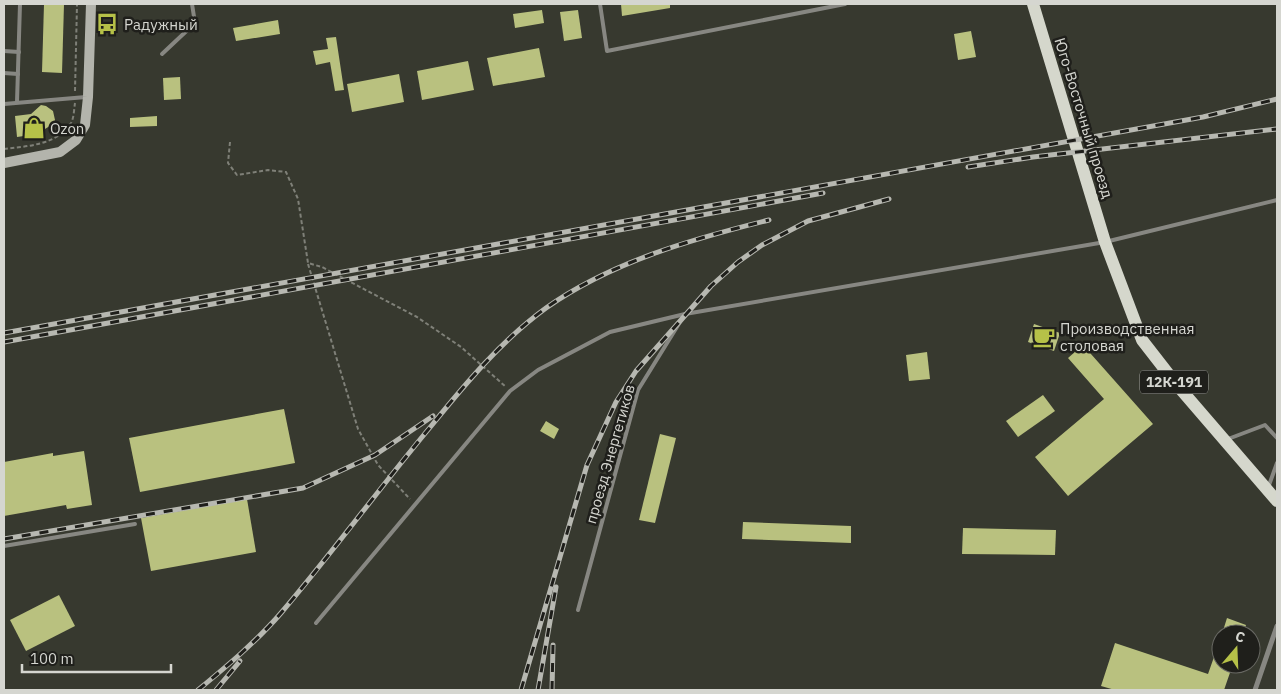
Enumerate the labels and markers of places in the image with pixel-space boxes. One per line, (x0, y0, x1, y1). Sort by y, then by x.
bus stop icon: Радужный (94, 11, 120, 37)
place label: Радужный (124, 15, 198, 34)
shop icon: Ozon (21, 115, 47, 141)
place label: Ozon (50, 119, 84, 138)
place label: Производственная столовая (1060, 319, 1195, 355)
cafe icon: Производственная столовая (1031, 324, 1057, 350)

